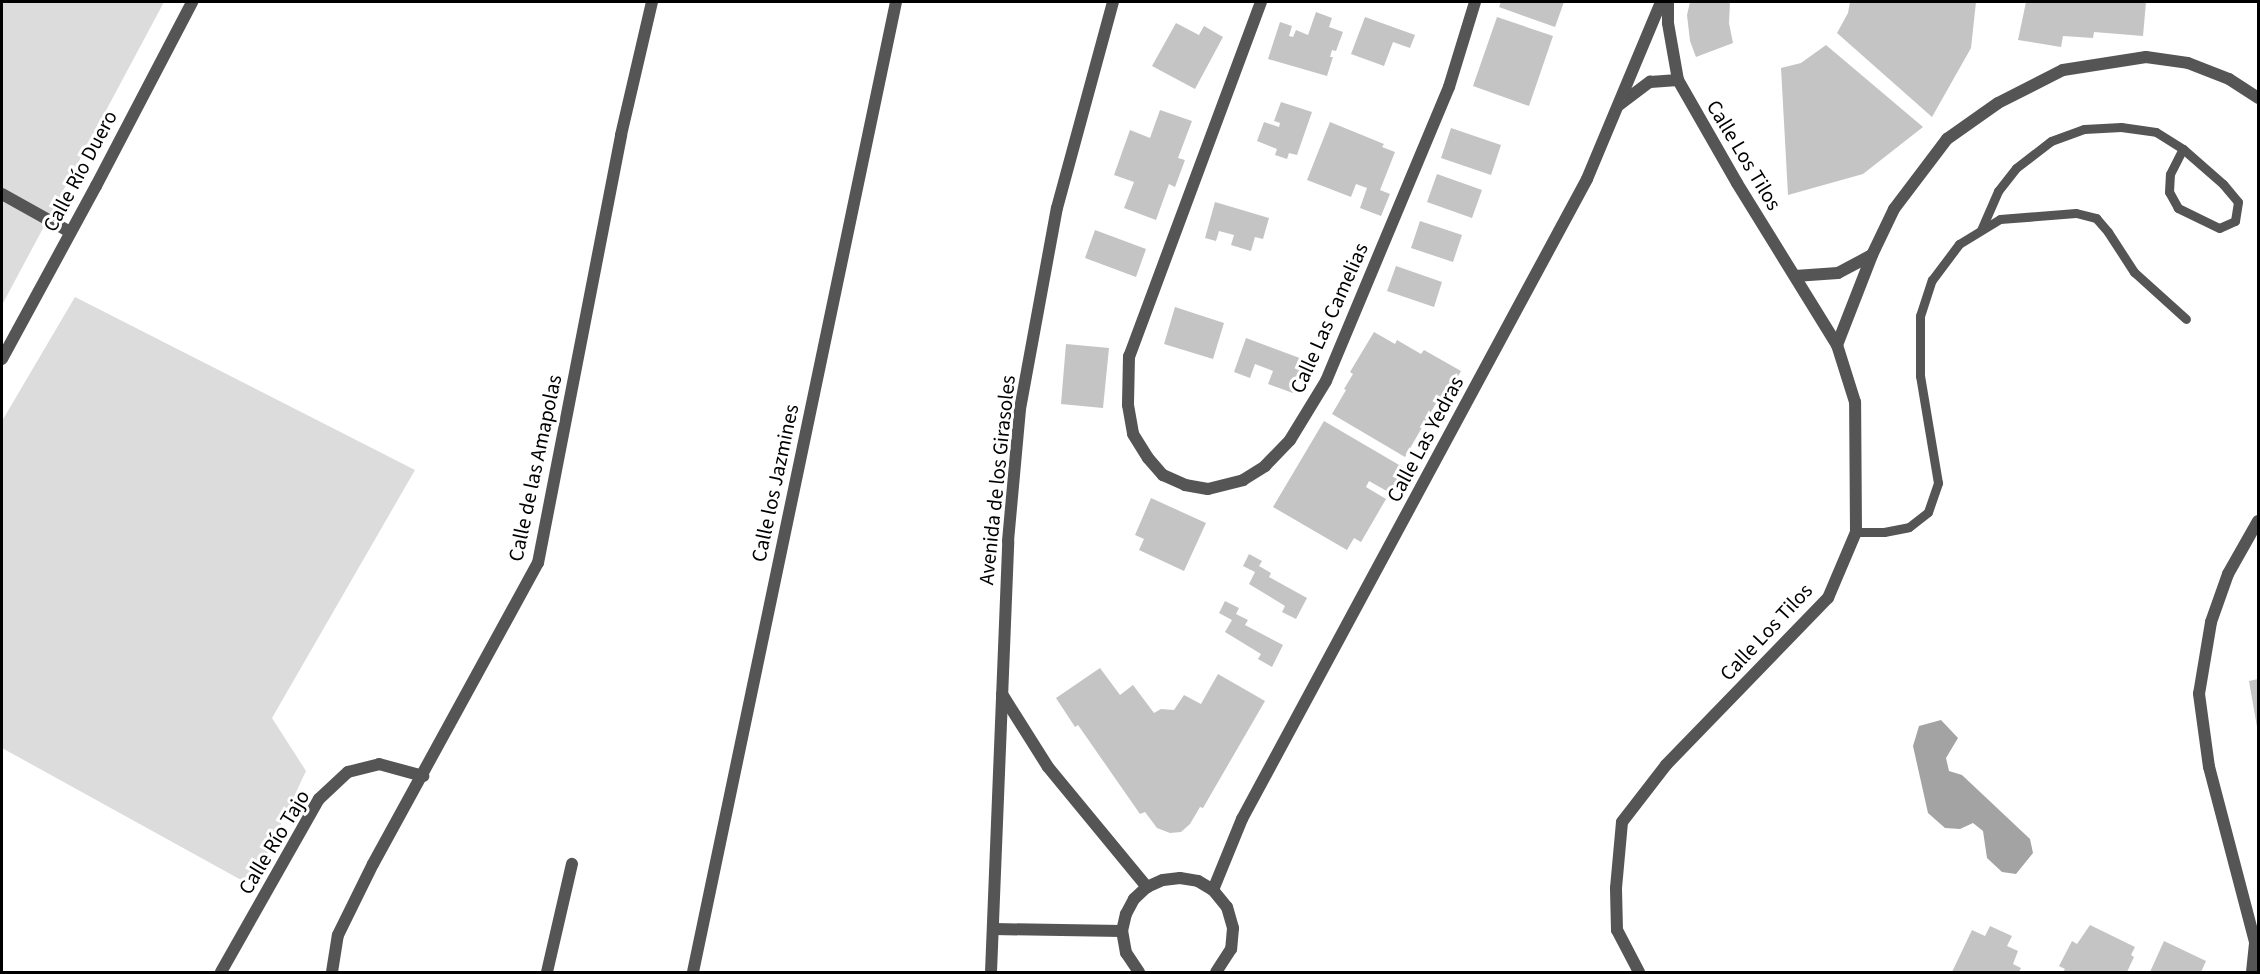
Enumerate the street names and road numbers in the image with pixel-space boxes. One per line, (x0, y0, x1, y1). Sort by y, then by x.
street label: Calle Los Tilos (1701, 95, 1787, 215)
street label: Calle Río Duero (37, 106, 123, 236)
street label: Calle Las Camelias (1285, 239, 1373, 397)
street label: Calle de las Amapolas (503, 372, 567, 564)
street label: Calle Las Yedras (1381, 372, 1469, 506)
street label: Avenida de los Girasoles (973, 374, 1021, 586)
street label: Calle los Jazmines (746, 402, 804, 564)
street label: Calle Los Tilos (1714, 578, 1818, 686)
street label: Calle Río Tajo (233, 785, 315, 899)

